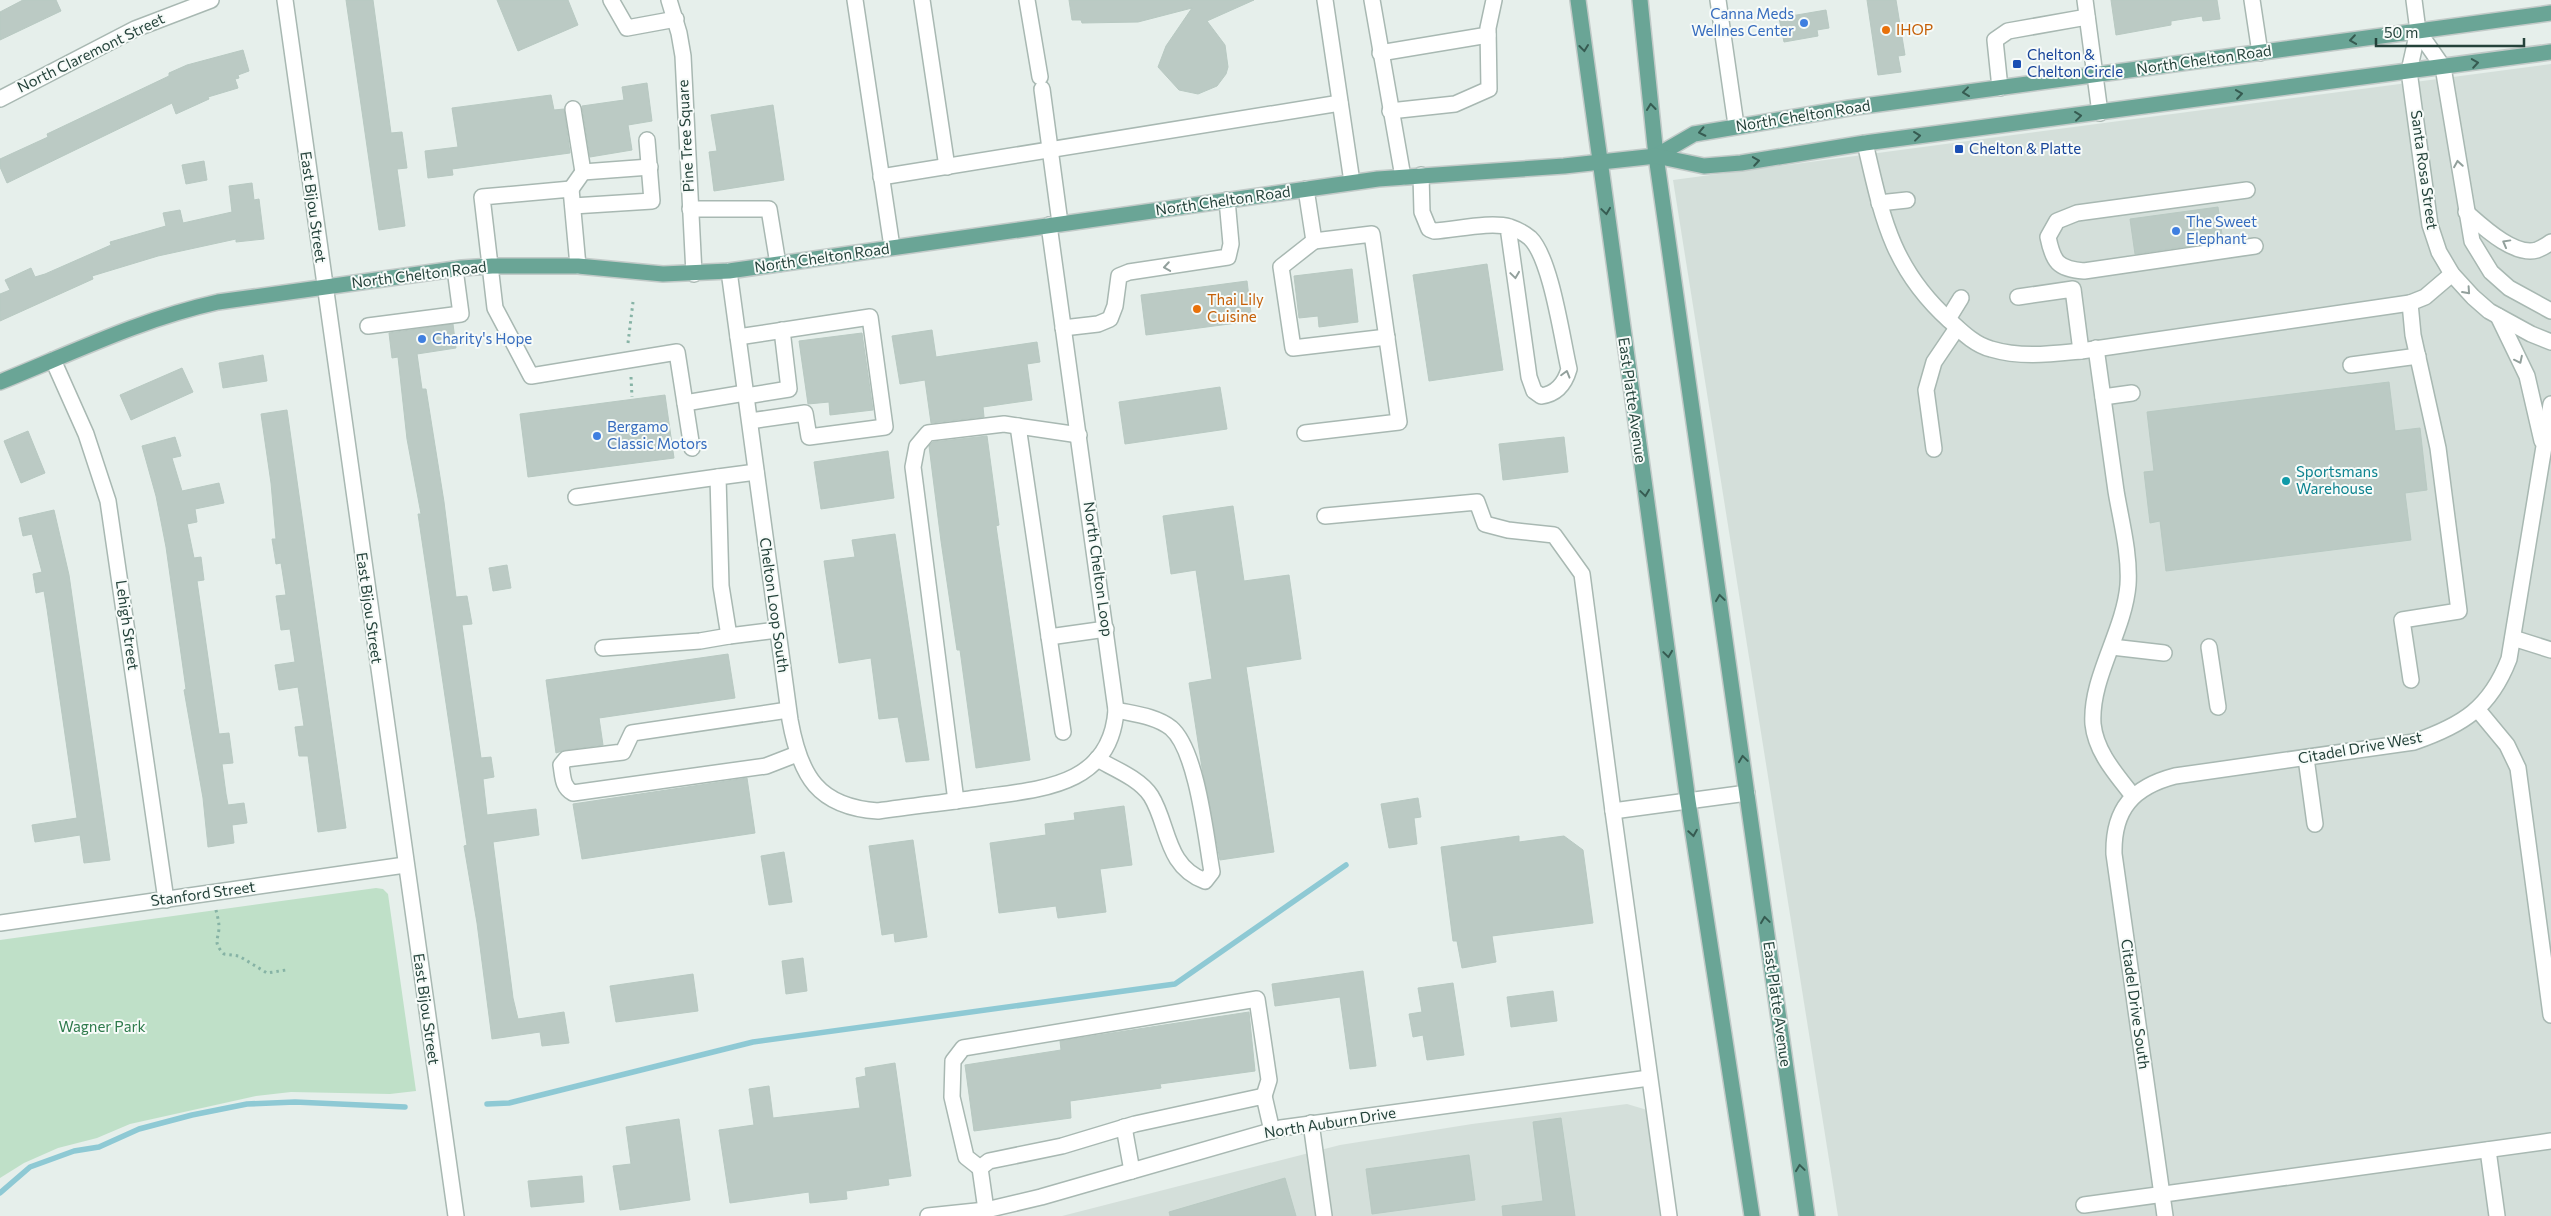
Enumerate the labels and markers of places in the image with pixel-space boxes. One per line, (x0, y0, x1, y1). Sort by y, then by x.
place label: Canna Meds Wellnes Center (1691, 4, 1794, 39)
marker: Canna Meds Wellnes Center (1798, 17, 1810, 29)
place label: IHOP (1896, 20, 1933, 38)
marker: IHOP (1880, 24, 1892, 36)
place label: Chelton & Chelton Circle (2027, 45, 2123, 80)
marker: Chelton & Chelton Circle (2011, 58, 2023, 70)
place label: Chelton & Platte (1969, 139, 2081, 157)
marker: Chelton & Platte (1953, 143, 1965, 155)
place label: The Sweet Elephant (2186, 212, 2257, 247)
marker: The Sweet Elephant (2170, 225, 2182, 237)
place label: Thai Lily Cuisine (1207, 290, 1264, 325)
marker: Thai Lily Cuisine (1191, 303, 1203, 315)
place label: Charity's Hope (432, 329, 532, 347)
marker: Charity's Hope (416, 333, 428, 345)
place label: Bergamo Classic Motors (607, 417, 708, 452)
marker: Bergamo Classic Motors (591, 430, 603, 442)
place label: Sportsmans Warehouse (2296, 462, 2378, 497)
marker: Sportsmans Warehouse (2280, 475, 2292, 487)

